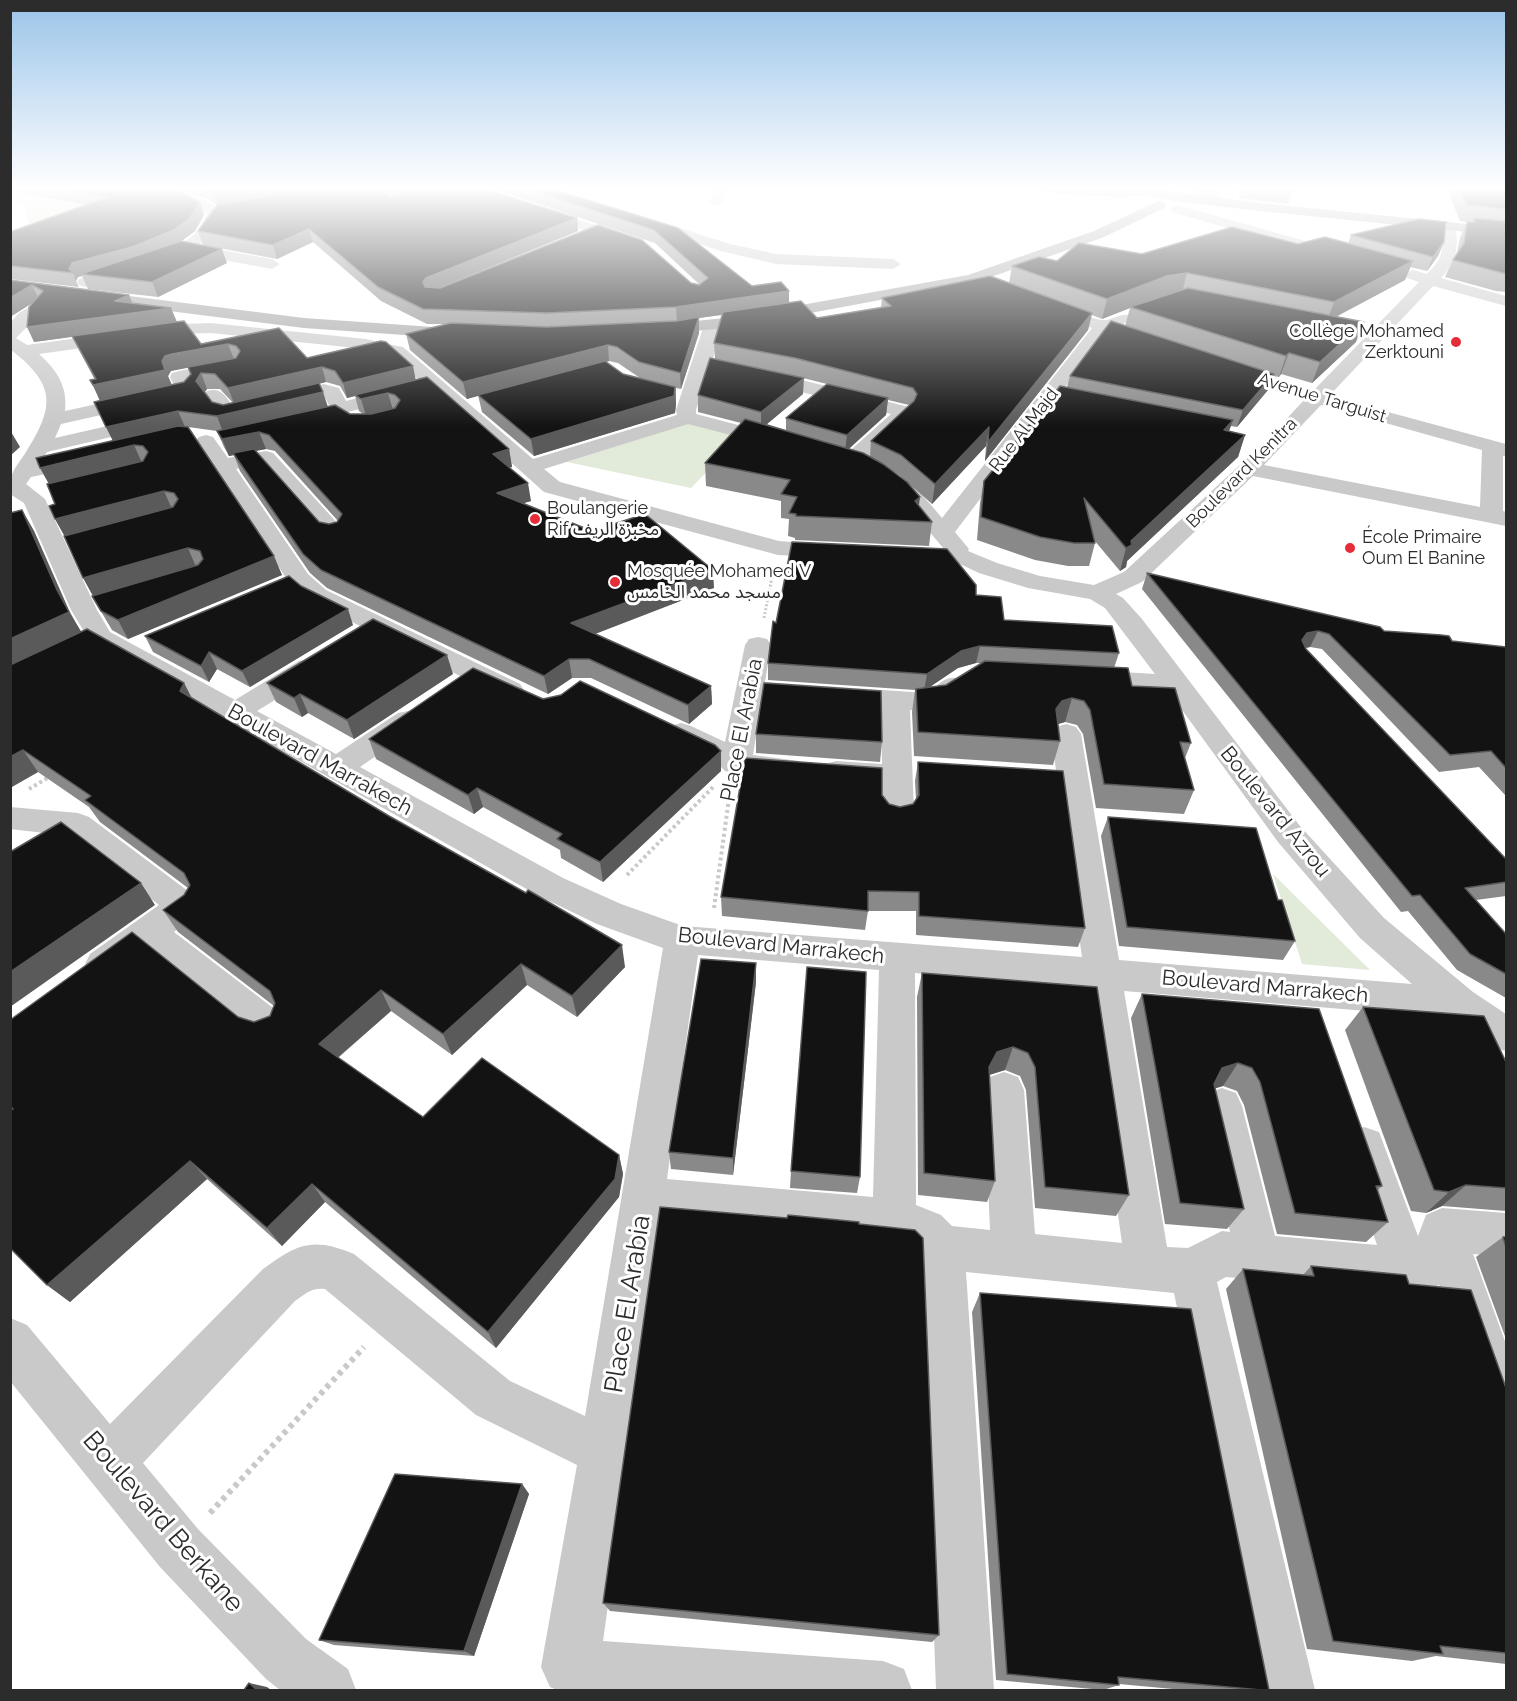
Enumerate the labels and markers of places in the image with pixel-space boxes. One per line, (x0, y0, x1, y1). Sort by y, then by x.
place label: Collège Mohamed Zerktouni (1289, 321, 1444, 364)
marker: Collège Mohamed Zerktouni (1449, 335, 1463, 349)
place label: Boulangerie Rif مخبزة الريف (547, 498, 659, 540)
marker: Boulangerie Rif مخبزة الريف (528, 512, 542, 526)
place label: École Primaire Oum El Banine (1362, 527, 1485, 570)
marker: École Primaire Oum El Banine (1343, 541, 1357, 555)
place label: Mosquée Mohamed V مسجد محمد الخامس (627, 561, 811, 604)
marker: Mosquée Mohamed V مسجد محمد الخامس (608, 575, 622, 589)

